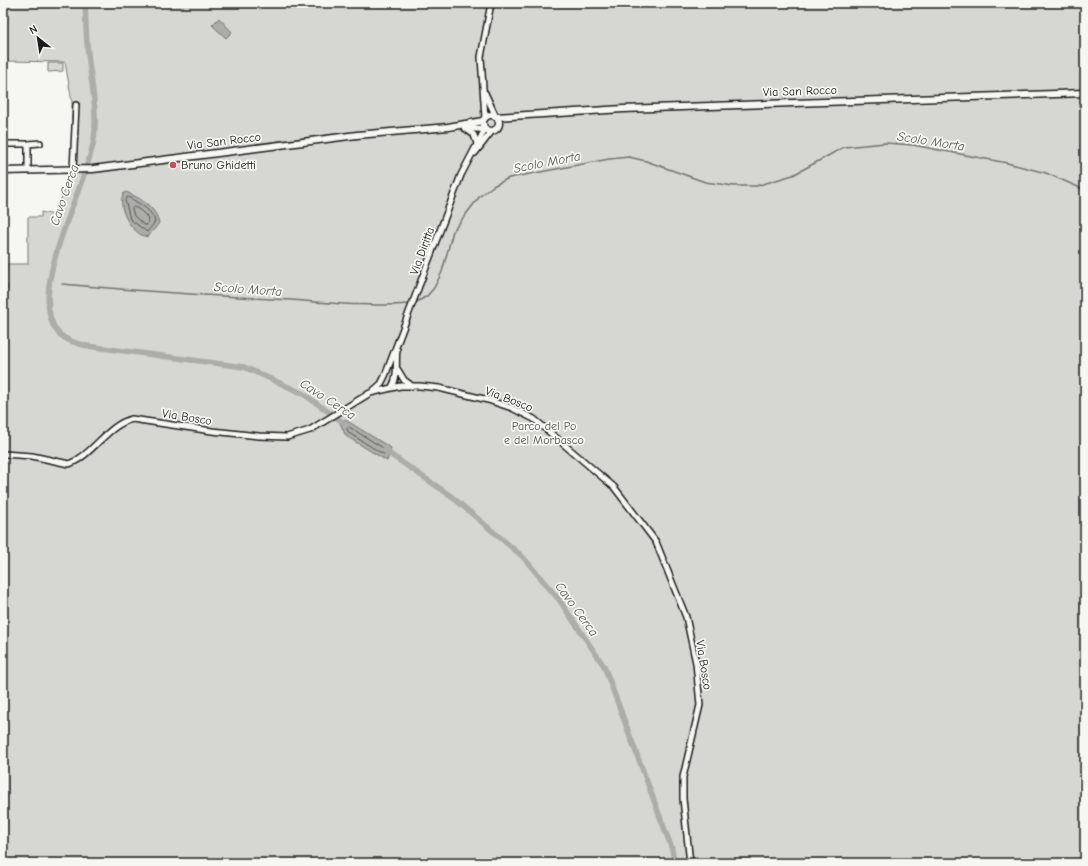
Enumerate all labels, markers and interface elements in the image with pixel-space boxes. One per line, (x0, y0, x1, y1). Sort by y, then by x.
north arrow (18, 18, 58, 58)
text: N (27, 22, 40, 37)
street label: Via San Rocco (763, 83, 837, 99)
water label: Scolo Morta (896, 128, 966, 154)
street label: Via San Rocco (186, 130, 262, 152)
water label: Scolo Morta (512, 148, 582, 176)
place label: Bruno Ghidetti (181, 158, 256, 172)
marker: Bruno Ghidetti (168, 160, 178, 170)
water label: Cavo Cerca (47, 162, 82, 227)
street label: Via Diritta (407, 225, 437, 277)
water label: Scolo Morta (214, 279, 283, 299)
water label: Cavo Cerca (297, 375, 359, 423)
street label: Via Bosco (483, 383, 535, 415)
street label: Via Bosco (161, 406, 213, 428)
park label: Parco del Po e del Morbasco (504, 419, 584, 447)
water label: Cavo Cerca (552, 579, 602, 639)
street label: Via Bosco (693, 639, 715, 691)

